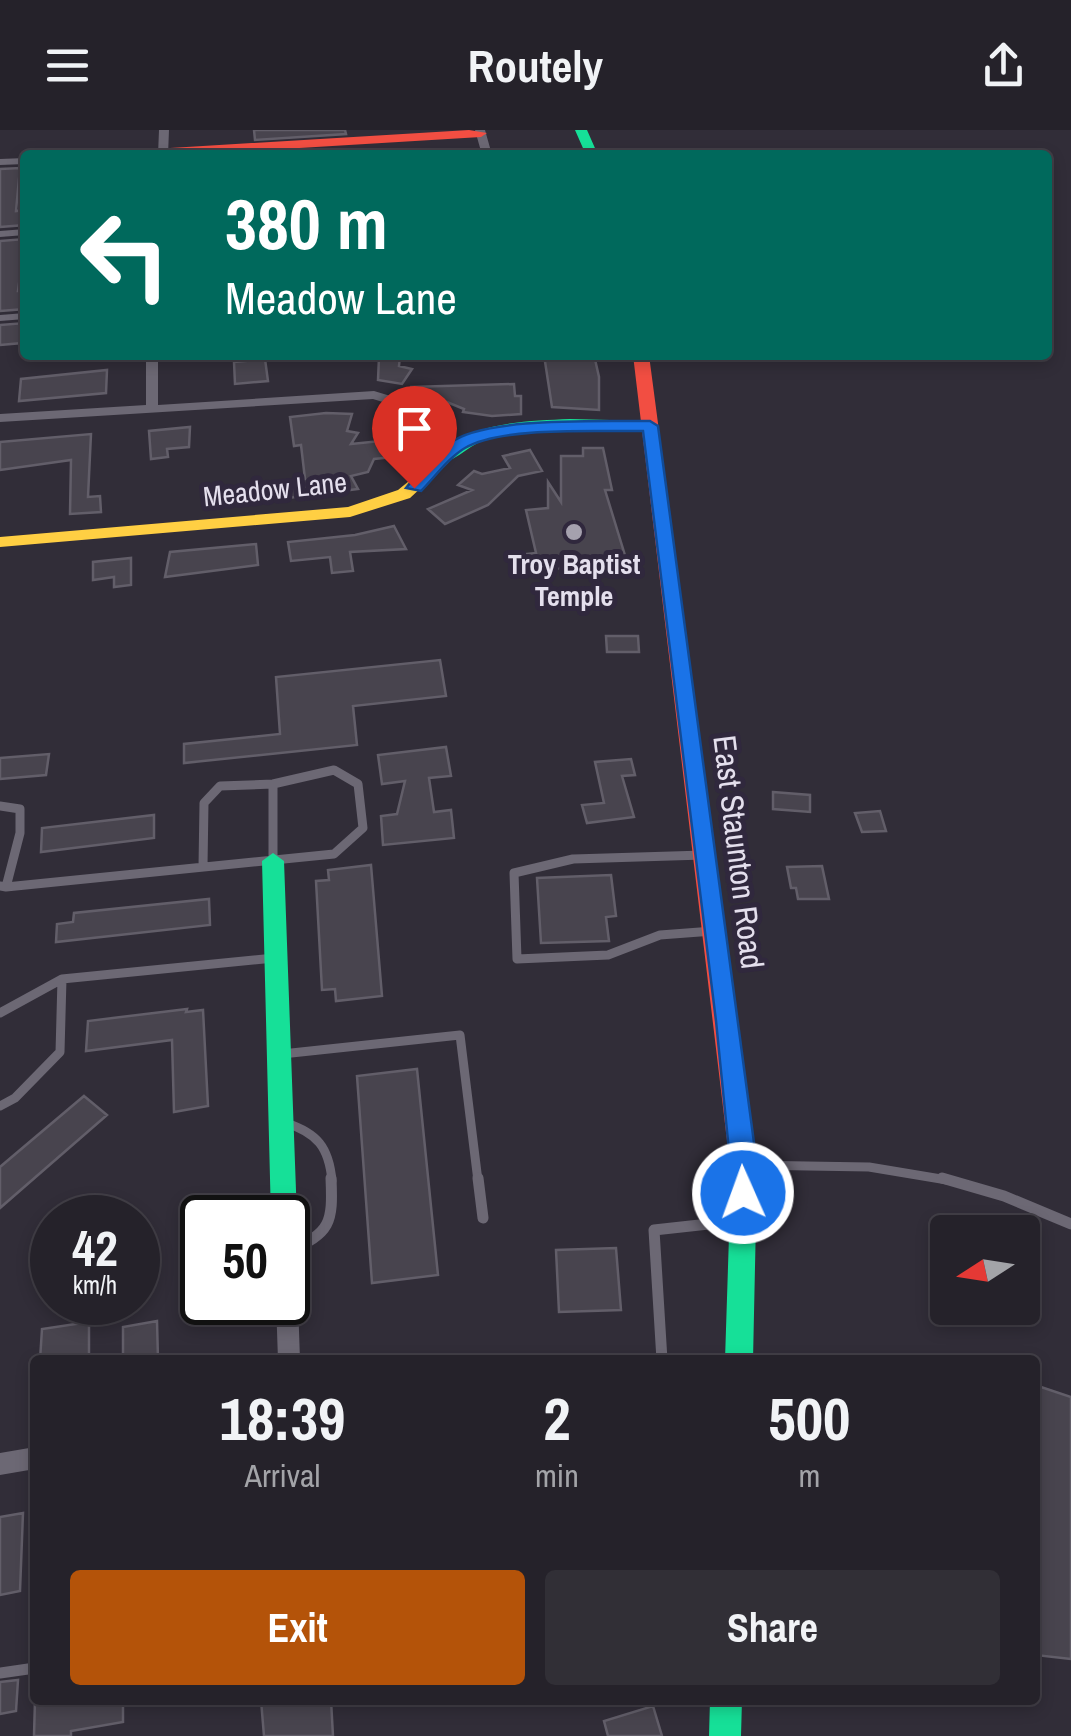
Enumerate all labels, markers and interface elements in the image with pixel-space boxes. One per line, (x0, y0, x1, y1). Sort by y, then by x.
text: Routely (468, 35, 603, 96)
icon: menu (40, 38, 95, 93)
icon: share (976, 38, 1031, 93)
text: 380 m (225, 177, 388, 271)
icon: left (60, 190, 190, 320)
text: Meadow Lane (225, 267, 457, 328)
pin (372, 386, 457, 489)
icon: arrive (387, 401, 442, 456)
street label: Meadow Lane (201, 463, 349, 515)
marker: Troy Baptist Temple (563, 521, 585, 543)
place label: Troy Baptist Temple (508, 545, 641, 615)
street label: East Staunton Road (703, 733, 775, 971)
position arrow (691, 1141, 795, 1245)
speed limit sign: 50 (180, 1195, 310, 1325)
text: 42 (72, 1214, 118, 1282)
north arrow (930, 1215, 1040, 1325)
map controls (930, 1215, 1040, 1325)
text: km/h (73, 1268, 117, 1302)
text: 18:39 (220, 1378, 345, 1459)
text: 2 (543, 1378, 571, 1459)
text: 500 (768, 1378, 850, 1459)
text: Arrival (245, 1454, 320, 1497)
text: min (535, 1454, 579, 1497)
text: m (798, 1454, 820, 1497)
button: Exit (70, 1570, 525, 1685)
button: Share (545, 1570, 1000, 1685)

